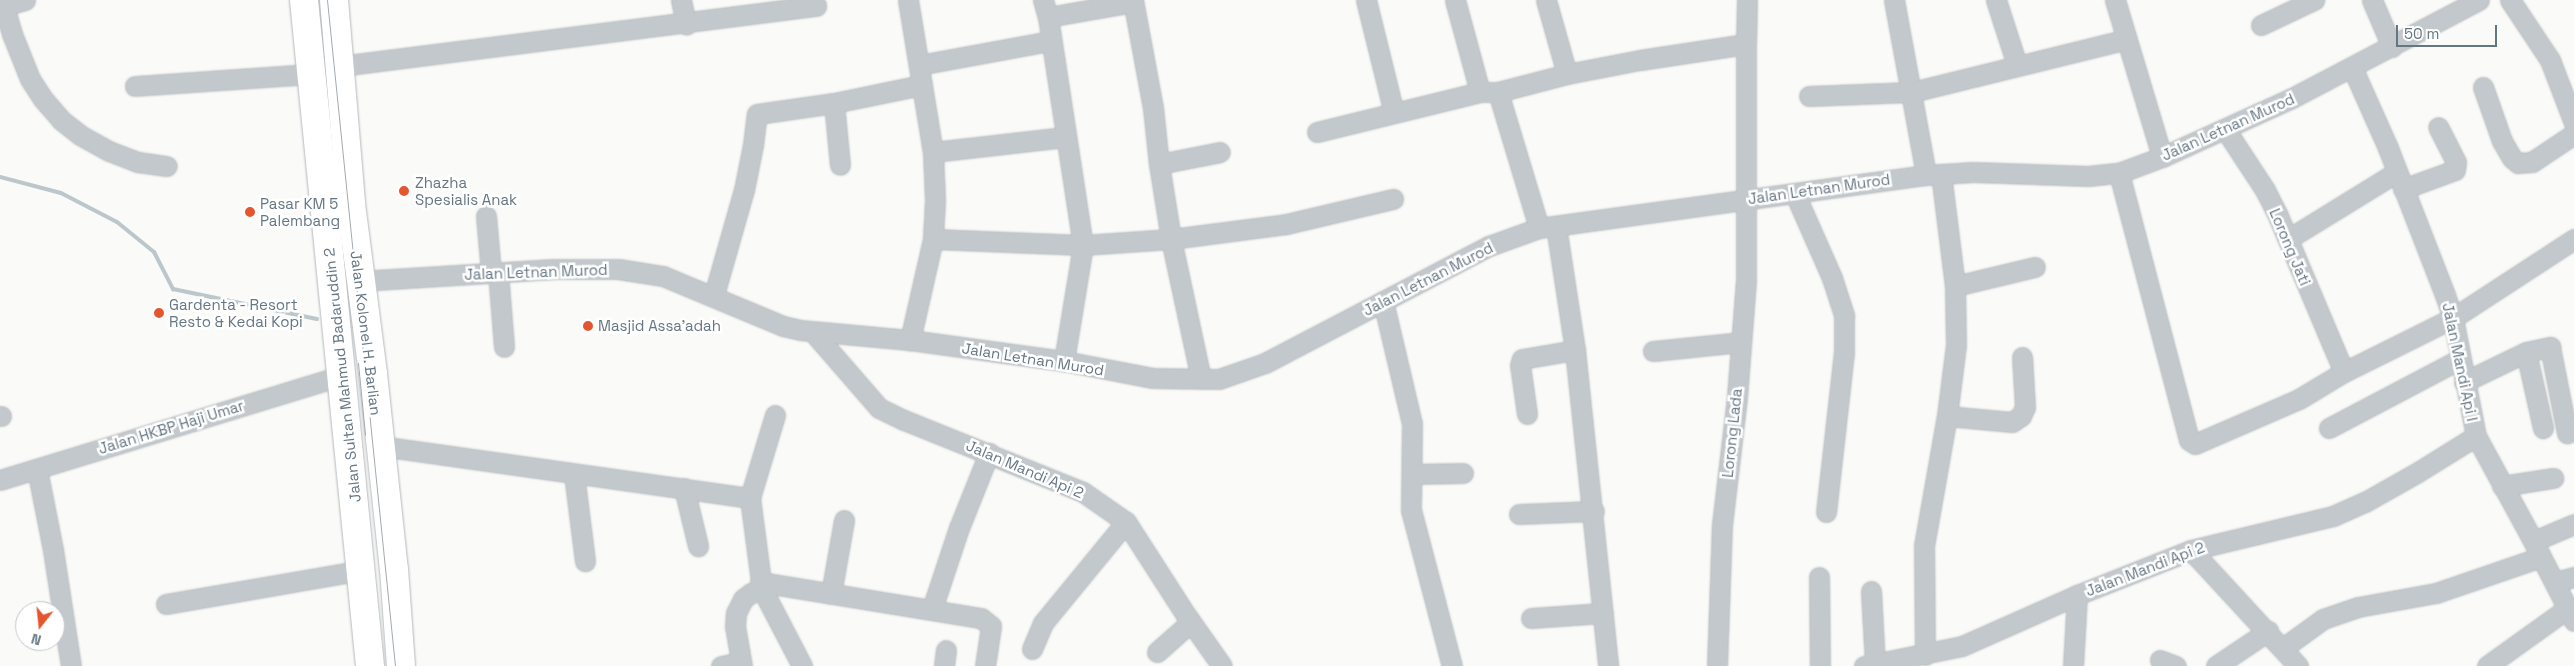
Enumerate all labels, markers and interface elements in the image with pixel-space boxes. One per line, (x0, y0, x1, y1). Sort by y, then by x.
scale bar (2399, 15, 2500, 47)
text: 50 m (2404, 24, 2439, 43)
street label: Jalan Letnan Murod (2159, 90, 2297, 164)
street label: Jalan Letnan Murod (1747, 170, 1891, 208)
place label: Zhazha Spesialis Anak (415, 173, 517, 208)
marker: Zhazha Spesialis Anak (397, 184, 411, 198)
place label: Pasar KM 5 Palembang (260, 194, 340, 229)
marker: Pasar KM 5 Palembang (244, 206, 256, 218)
street label: Lorong Jati (2266, 206, 2314, 288)
street label: Jalan Letnan Murod (1360, 238, 1496, 320)
street label: Jalan Sultan Mahmud Badaruddin 2 (320, 247, 364, 503)
street label: Jalan Kolonel H. Barlian (347, 250, 385, 416)
street label: Jalan Letnan Murod (464, 261, 608, 283)
place label: Gardenta - Resort Resto & Kedai Kopi (169, 295, 303, 330)
street label: Jalan Mandi Api I (2439, 301, 2481, 423)
marker: Gardenta - Resort Resto & Kedai Kopi (153, 307, 165, 319)
place label: Masjid Assa'adah (598, 317, 721, 335)
marker: Masjid Assa'adah (582, 320, 594, 332)
street label: Jalan Letnan Murod (961, 339, 1105, 379)
street label: Lorong Lada (1718, 387, 1746, 479)
street label: Jalan HKBP Haji Umar (96, 396, 246, 458)
street label: Jalan Mandi Api 2 (963, 436, 1087, 502)
street label: Jalan Mandi Api 2 (2083, 538, 2207, 600)
north arrow (15, 601, 65, 651)
text: N (29, 630, 43, 649)

